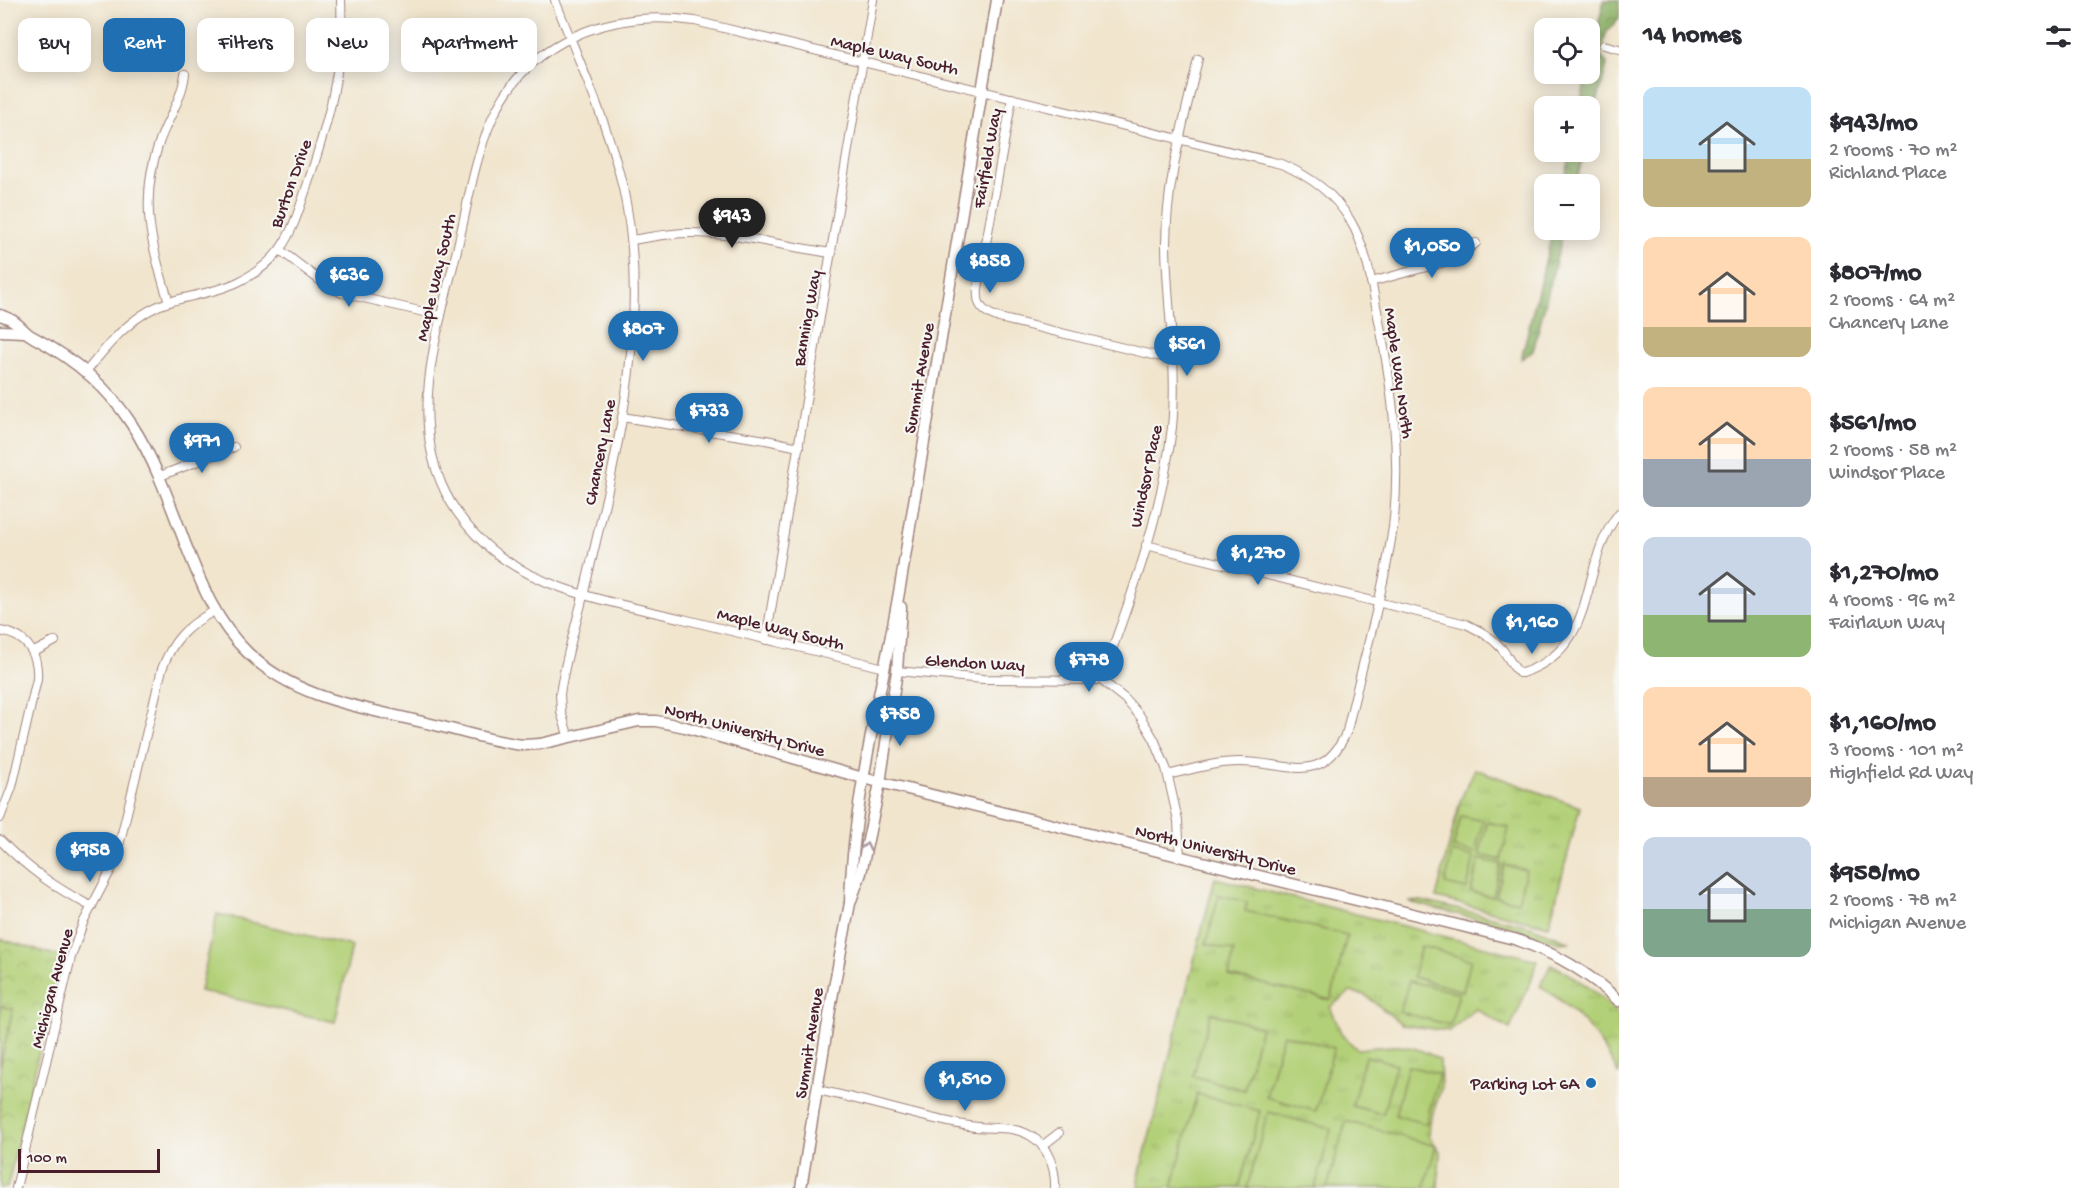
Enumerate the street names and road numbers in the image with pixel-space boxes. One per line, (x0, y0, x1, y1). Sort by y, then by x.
street label: Maple Way South (829, 32, 961, 81)
street label: Fairfield Way (969, 107, 1008, 211)
street label: Burton Drive (266, 136, 318, 232)
street label: Maple Way South (413, 211, 462, 343)
street label: Banning Way (789, 269, 827, 369)
street label: Maple Way North (1378, 307, 1417, 440)
street label: Summit Avenue (900, 321, 941, 435)
street label: Chancery Lane (581, 397, 622, 507)
street label: Windsor Place (1126, 423, 1169, 530)
street label: Maple Way South (715, 604, 847, 656)
street label: Glendon Way (924, 651, 1025, 678)
street label: North University Drive (662, 700, 828, 763)
street label: North University Drive (1133, 821, 1299, 882)
street label: Michigan Avenue (27, 926, 80, 1051)
street label: Summit Avenue (791, 986, 830, 1100)

